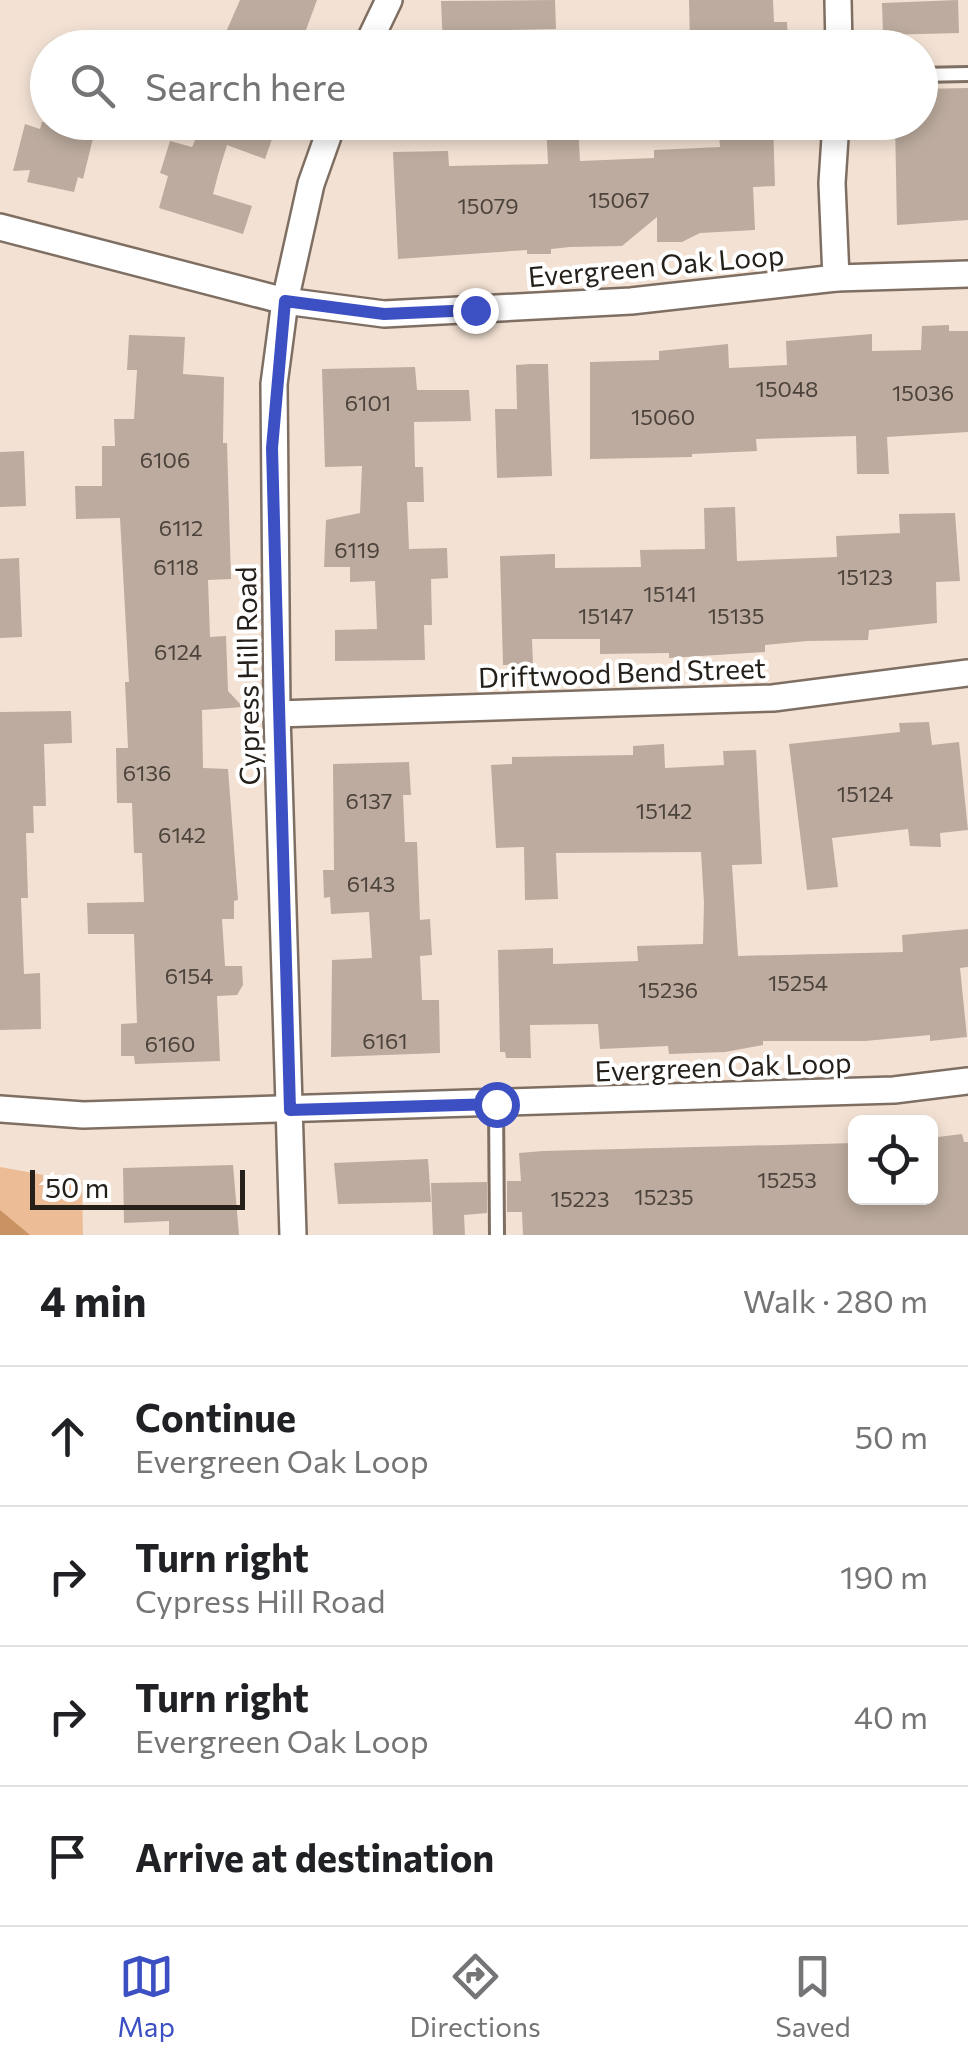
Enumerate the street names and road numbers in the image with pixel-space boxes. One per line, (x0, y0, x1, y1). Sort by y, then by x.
street label: Evergreen Oak Loop (527, 237, 785, 293)
street label: Cypress Hill Road (228, 566, 266, 786)
street label: Driftwood Bend Street (477, 650, 767, 694)
street label: Evergreen Oak Loop (594, 1045, 852, 1087)

